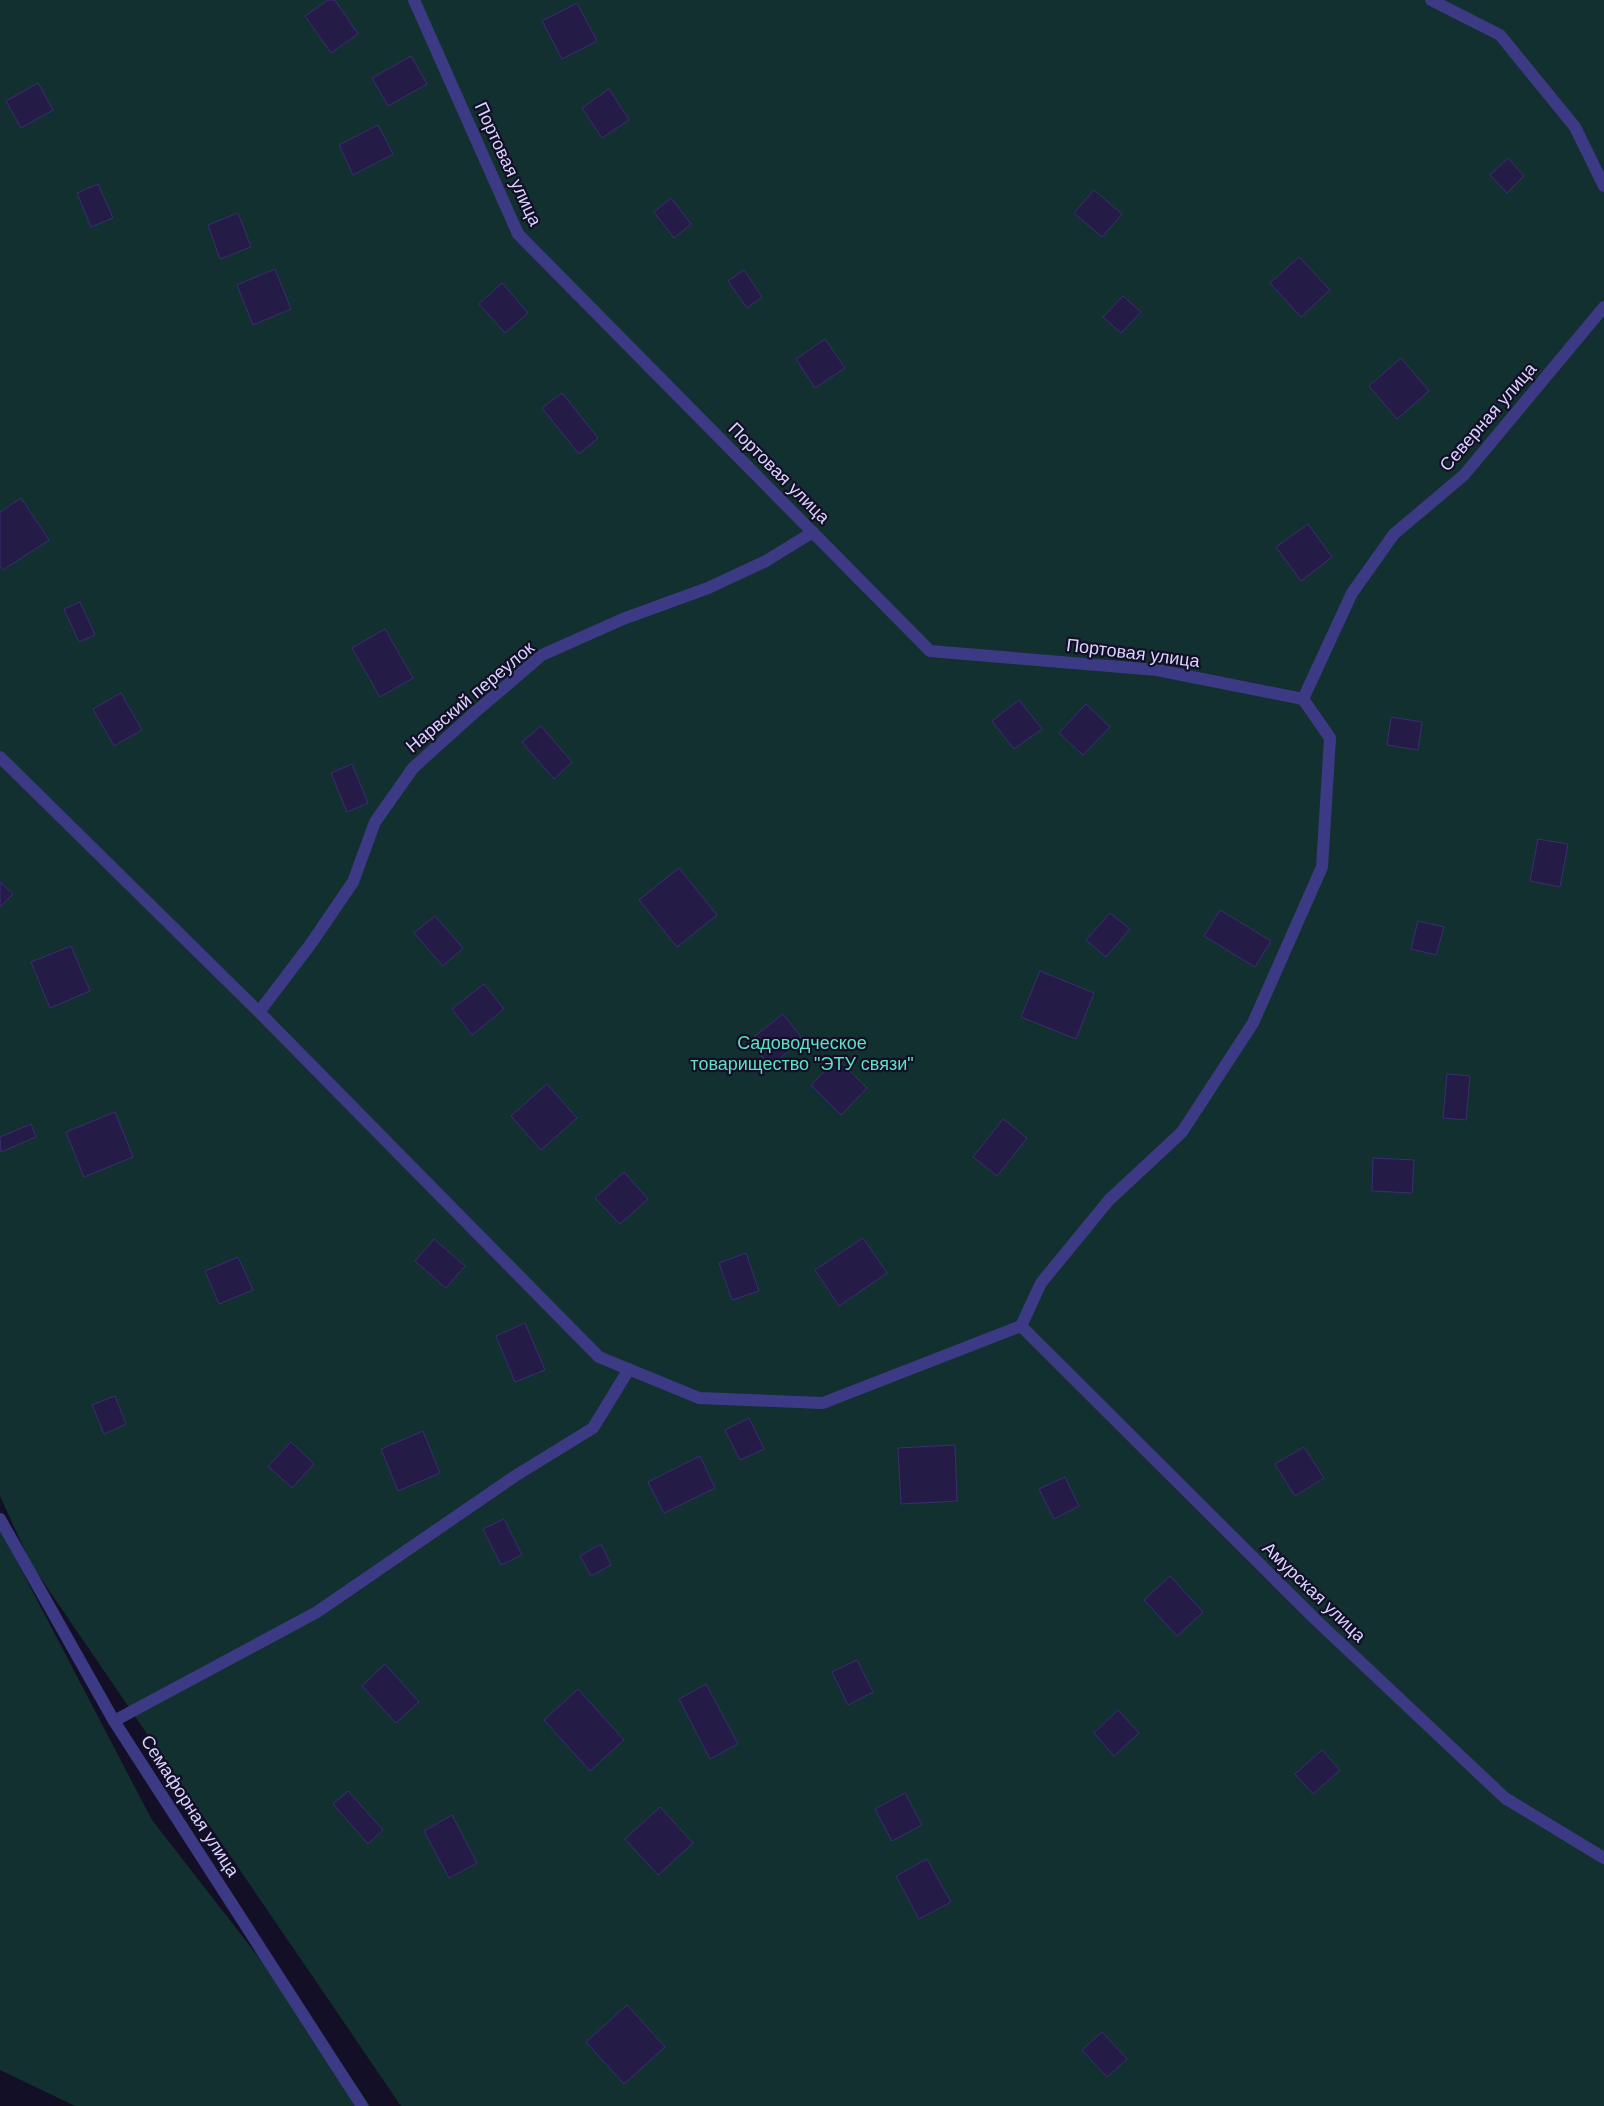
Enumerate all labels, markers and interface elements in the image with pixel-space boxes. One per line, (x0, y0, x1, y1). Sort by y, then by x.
street label: Портовая улица (471, 99, 546, 230)
street label: Северная улица (1436, 358, 1541, 475)
street label: Портовая улица (724, 418, 834, 528)
street label: Портовая улица (1065, 635, 1202, 671)
street label: Нарвский переулок (402, 637, 538, 756)
park label: Садоводческое товарищество "ЭТУ связи" (690, 1033, 914, 1074)
street label: Амурская улица (1259, 1538, 1370, 1647)
street label: Семафорная улица (137, 1732, 244, 1881)

